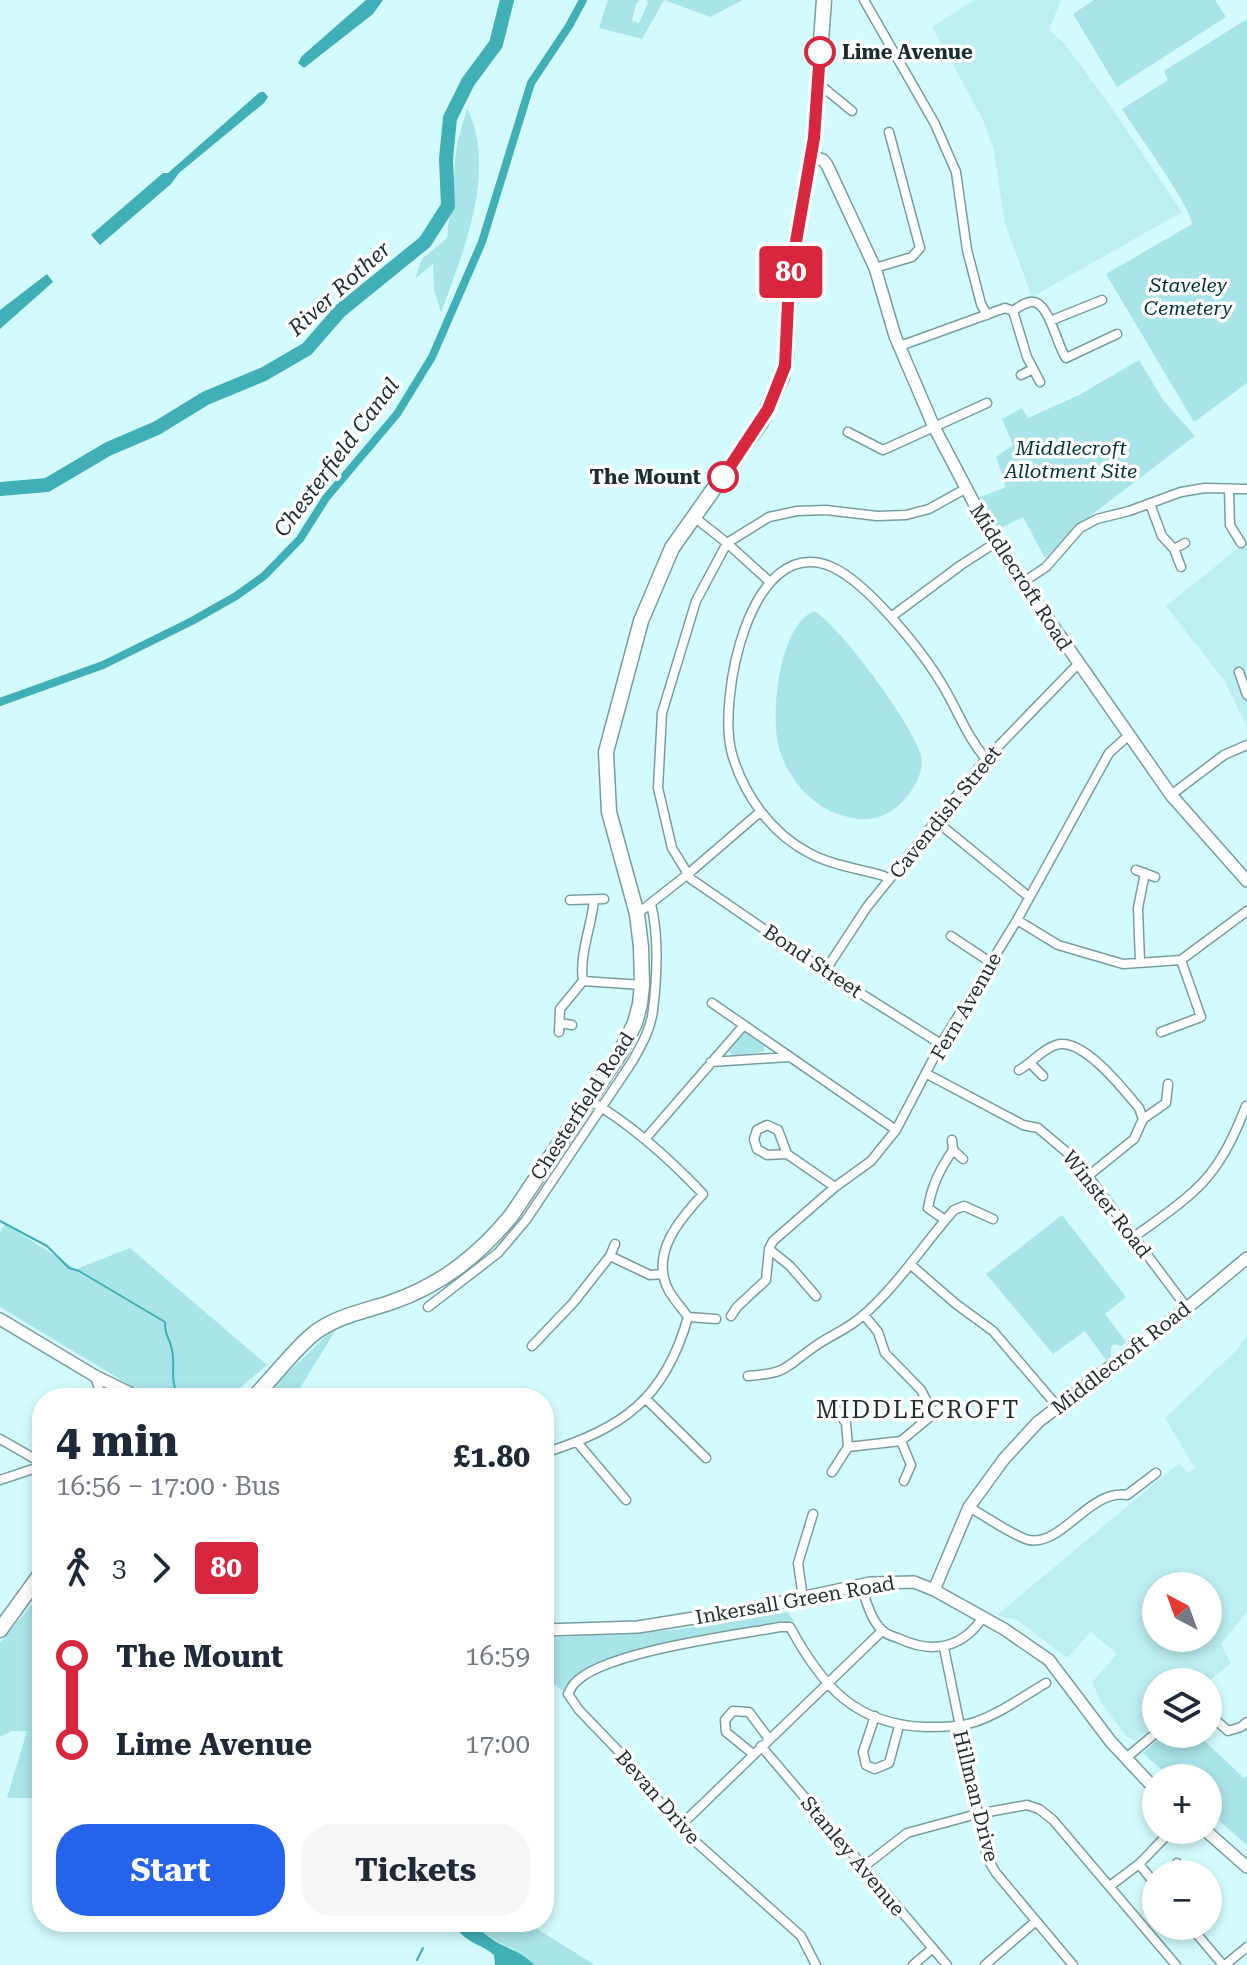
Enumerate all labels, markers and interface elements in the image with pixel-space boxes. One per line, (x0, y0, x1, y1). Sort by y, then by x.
marker: Lime Avenue (805, 37, 835, 67)
place label: Lime Avenue (842, 40, 973, 64)
water label: River Rother (283, 236, 395, 341)
line badge: 80 (755, 246, 827, 298)
text: 80 (775, 255, 807, 288)
park label: Staveley Cemetery (1144, 273, 1233, 320)
water label: Chesterfield Canal (269, 373, 404, 541)
park label: Middlecroft Allotment Site (1004, 436, 1137, 483)
marker: The Mount (708, 462, 738, 492)
place label: The Mount (590, 465, 701, 489)
street label: Middlecroft Road (965, 499, 1077, 655)
street label: Cavendish Street (884, 740, 1006, 883)
street label: Bond Street (759, 919, 867, 1003)
street label: Fern Avenue (926, 948, 1006, 1064)
street label: Chesterfield Road (525, 1027, 639, 1185)
street label: Winster Road (1058, 1146, 1156, 1263)
street label: Middlecroft Road (1047, 1296, 1195, 1420)
district label: MIDDLECROFT (816, 1396, 1020, 1424)
text: 4 min (56, 1415, 178, 1467)
text: £1.80 (453, 1439, 530, 1474)
text: 16:56 – 17:00 · Bus (56, 1471, 280, 1501)
icon: walk (56, 1546, 100, 1590)
icon: forward (139, 1546, 183, 1590)
text: 80 (211, 1551, 242, 1584)
text: 3 (112, 1553, 127, 1583)
street label: Inkersall Green Road (694, 1571, 897, 1629)
north arrow (1142, 1572, 1222, 1652)
map controls (1142, 1572, 1222, 1940)
text: The Mount (116, 1639, 283, 1674)
text: 16:59 (465, 1641, 530, 1671)
button: layers (1142, 1668, 1222, 1748)
text: Lime Avenue (116, 1727, 312, 1762)
street label: Hillman Drive (948, 1728, 1004, 1864)
text: 17:00 (465, 1729, 530, 1759)
street label: Bevan Drive (611, 1745, 705, 1849)
button: + (1142, 1764, 1222, 1844)
street label: Stanley Avenue (796, 1791, 910, 1921)
button: Start (56, 1824, 285, 1916)
button: Tickets (301, 1824, 530, 1916)
button: − (1142, 1860, 1222, 1940)

